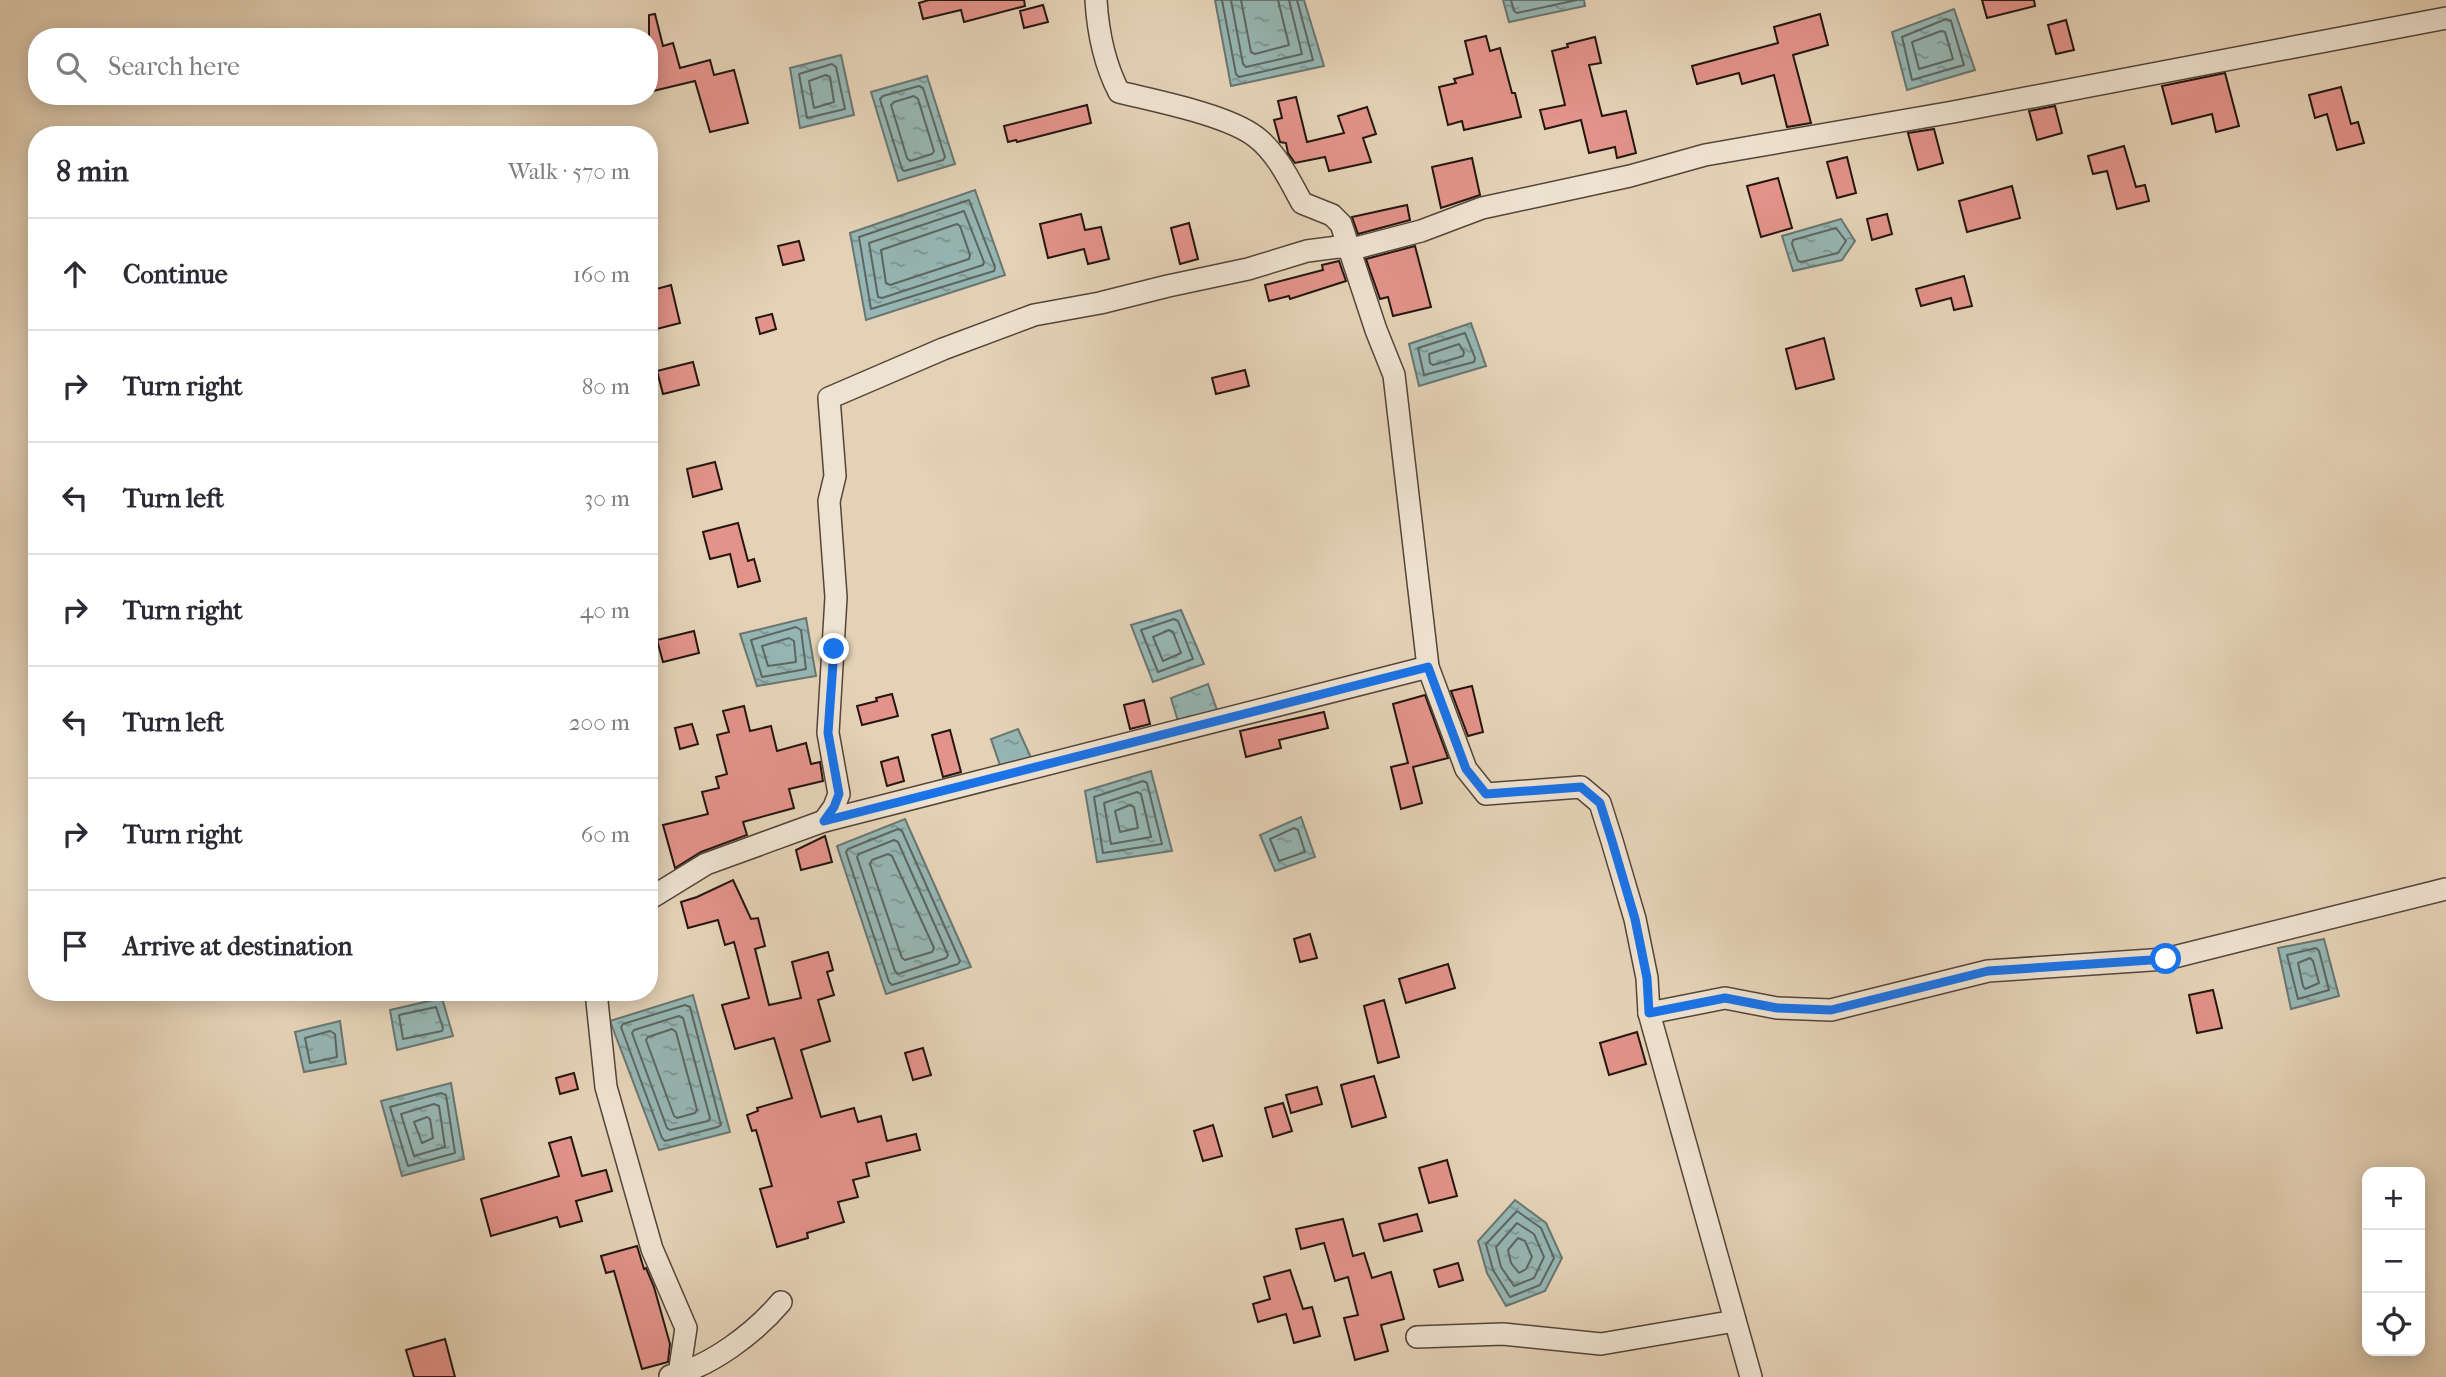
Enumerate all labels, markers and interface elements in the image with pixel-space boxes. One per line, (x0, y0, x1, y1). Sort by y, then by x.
search box (28, 28, 658, 105)
icon: search (52, 48, 90, 86)
text: Search here (108, 51, 240, 82)
text: 8 min (56, 154, 129, 189)
text: Walk · 570 m (508, 158, 630, 185)
icon: ahead (56, 255, 94, 293)
text: Continue (123, 259, 228, 290)
text: 160 m (573, 261, 630, 288)
icon: right (56, 367, 94, 405)
text: Turn right (123, 371, 243, 402)
text: 80 m (582, 373, 630, 400)
icon: left (56, 479, 94, 517)
text: Turn left (123, 483, 224, 514)
text: 30 m (584, 485, 630, 512)
icon: right (56, 591, 94, 629)
text: Turn right (123, 595, 243, 626)
text: 40 m (580, 597, 630, 624)
route end (818, 633, 849, 664)
icon: left (56, 703, 94, 741)
text: Turn left (123, 707, 224, 738)
text: 200 m (569, 709, 630, 736)
icon: right (56, 815, 94, 853)
text: Turn right (123, 819, 243, 850)
text: 60 m (581, 821, 630, 848)
icon: arrive (56, 927, 94, 965)
text: Arrive at destination (123, 931, 353, 962)
route start (2150, 943, 2181, 974)
map controls (2362, 1167, 2425, 1356)
button: + (2362, 1167, 2425, 1230)
button: − (2362, 1230, 2425, 1293)
button: locate (2362, 1293, 2425, 1356)

